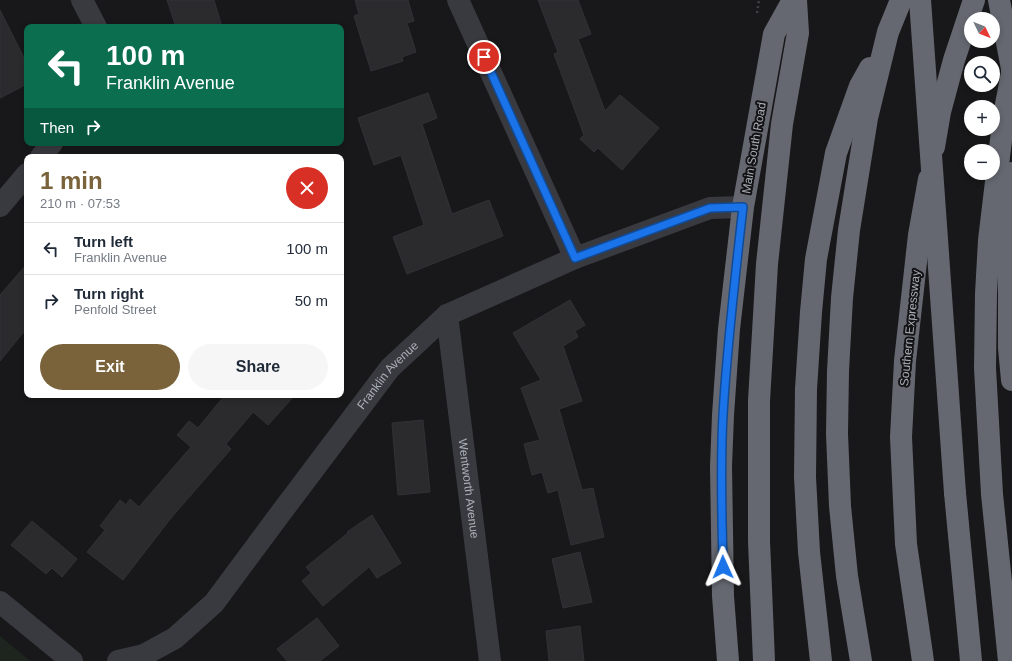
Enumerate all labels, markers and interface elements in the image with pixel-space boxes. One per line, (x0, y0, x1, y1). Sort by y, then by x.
north arrow (964, 12, 1000, 48)
map controls (964, 12, 1000, 180)
icon: left (40, 40, 92, 92)
text: 100 m (106, 40, 185, 71)
pin (467, 40, 501, 74)
icon: arrive (473, 46, 495, 68)
button: search (964, 56, 1000, 92)
text: Franklin Avenue (106, 73, 235, 93)
button: + (964, 100, 1000, 136)
street label: Main South Road (739, 101, 769, 195)
icon: right (82, 116, 104, 138)
text: Then (40, 119, 74, 136)
button: − (964, 144, 1000, 180)
text: 1 min (40, 167, 103, 194)
button: close (286, 167, 328, 209)
text: 210 m · 07:53 (40, 196, 120, 211)
text: Turn left (74, 233, 133, 250)
icon: left (40, 238, 62, 260)
text: 100 m (286, 240, 328, 257)
text: Franklin Avenue (74, 250, 167, 265)
street label: Southern Expressway (897, 269, 923, 387)
text: Turn right (74, 285, 144, 302)
icon: right (40, 290, 62, 312)
text: 50 m (295, 292, 328, 309)
text: Penfold Street (74, 302, 156, 317)
street label: Franklin Avenue (354, 338, 421, 412)
button: Exit (40, 344, 180, 390)
button: Share (188, 344, 328, 390)
street label: Wentworth Avenue (455, 438, 482, 540)
position arrow (702, 546, 744, 588)

